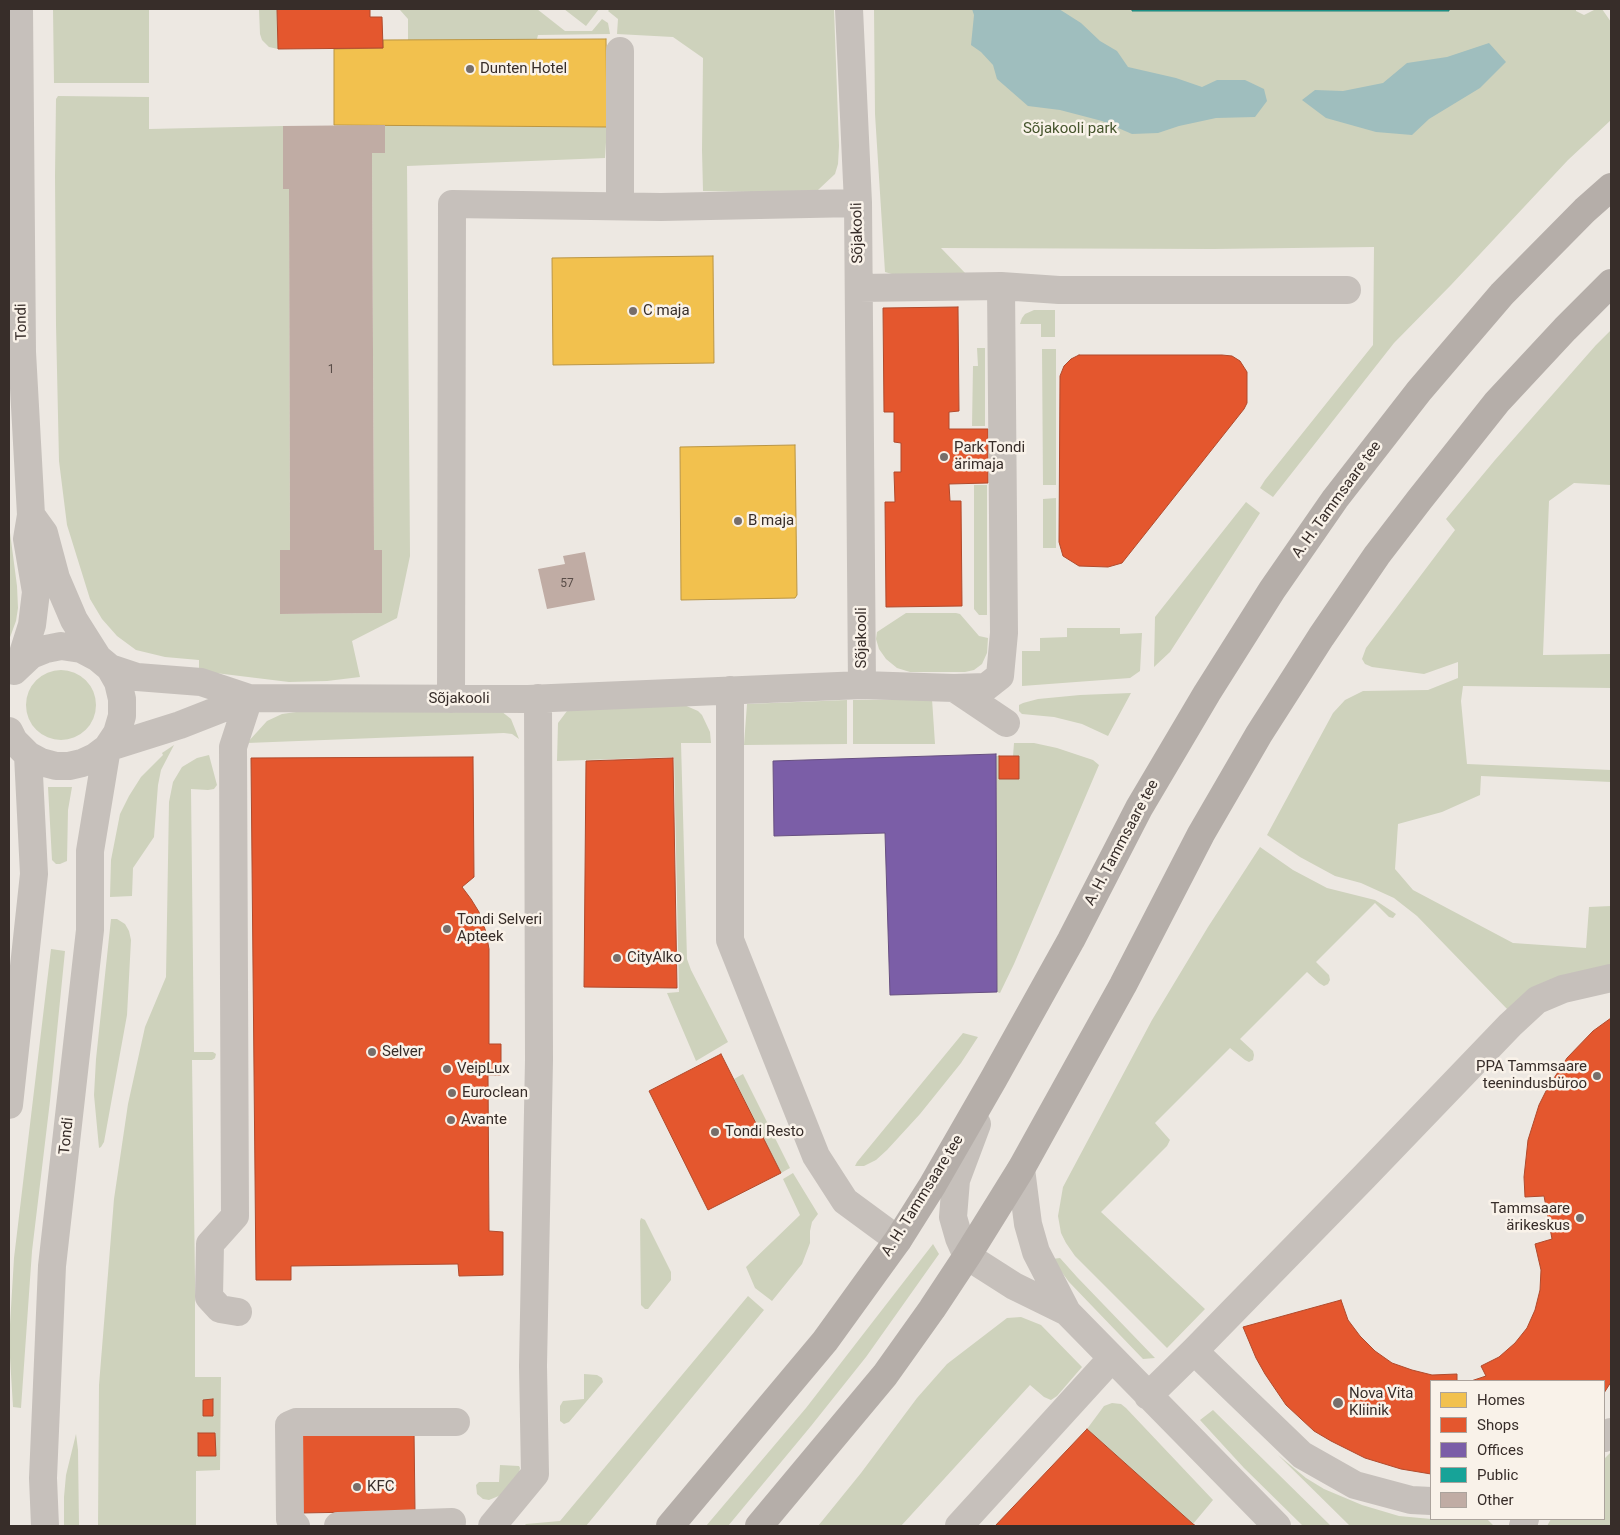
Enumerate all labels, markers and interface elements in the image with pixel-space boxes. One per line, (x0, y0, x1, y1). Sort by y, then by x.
place label: Dunten Hotel (480, 60, 567, 78)
marker: Dunten Hotel (464, 63, 476, 75)
park label: Sõjakooli park (1023, 120, 1117, 138)
street label: Sõjakooli (848, 202, 868, 264)
place label: C maja (643, 302, 690, 320)
street label: Tondi (13, 303, 31, 341)
marker: C maja (627, 305, 639, 317)
house number: 1 (328, 363, 334, 377)
street label: A. H. Tammsaare tee (1289, 438, 1385, 562)
place label: Park Tondi ärimaja (954, 439, 1025, 474)
marker: Park Tondi ärimaja (938, 451, 950, 463)
place label: B maja (748, 512, 794, 530)
marker: B maja (732, 515, 744, 527)
house number: 57 (560, 577, 574, 591)
street label: Sõjakooli (853, 607, 871, 669)
street label: Sõjakooli (428, 690, 490, 708)
street label: A. H. Tammsaare tee (1081, 777, 1163, 909)
place label: Tondi Selveri Apteek (457, 911, 542, 946)
marker: Tondi Selveri Apteek (441, 923, 453, 935)
place label: CityAlko (627, 949, 682, 967)
marker: CityAlko (611, 952, 623, 964)
place label: Selver (382, 1043, 423, 1061)
marker: Selver (366, 1046, 378, 1058)
place label: PPA Tammsaare teenindusbüroo (1476, 1058, 1587, 1093)
place label: VeipLux (457, 1060, 510, 1078)
marker: VeipLux (441, 1063, 453, 1075)
marker: PPA Tammsaare teenindusbüroo (1591, 1070, 1603, 1082)
place label: Euroclean (462, 1084, 528, 1102)
marker: Euroclean (446, 1087, 458, 1099)
place label: Avante (461, 1111, 507, 1129)
marker: Avante (445, 1114, 457, 1126)
street label: Tondi (56, 1117, 78, 1155)
place label: Tondi Resto (725, 1123, 804, 1141)
marker: Tondi Resto (709, 1126, 721, 1138)
street label: A. H. Tammsaare tee (878, 1132, 968, 1260)
place label: Tammsaare ärikeskus (1490, 1200, 1570, 1235)
marker: Tammsaare ärikeskus (1574, 1212, 1586, 1224)
legend (1430, 1380, 1605, 1520)
place label: Nova Vita Kliinik (1349, 1385, 1413, 1420)
text: Homes (1477, 1391, 1525, 1409)
marker: Nova Vita Kliinik (1331, 1396, 1345, 1410)
text: Shops (1477, 1416, 1519, 1434)
text: Offices (1477, 1441, 1524, 1459)
text: Public (1477, 1466, 1518, 1484)
place label: KFC (367, 1478, 394, 1496)
marker: KFC (351, 1481, 363, 1493)
text: Other (1477, 1491, 1514, 1509)

